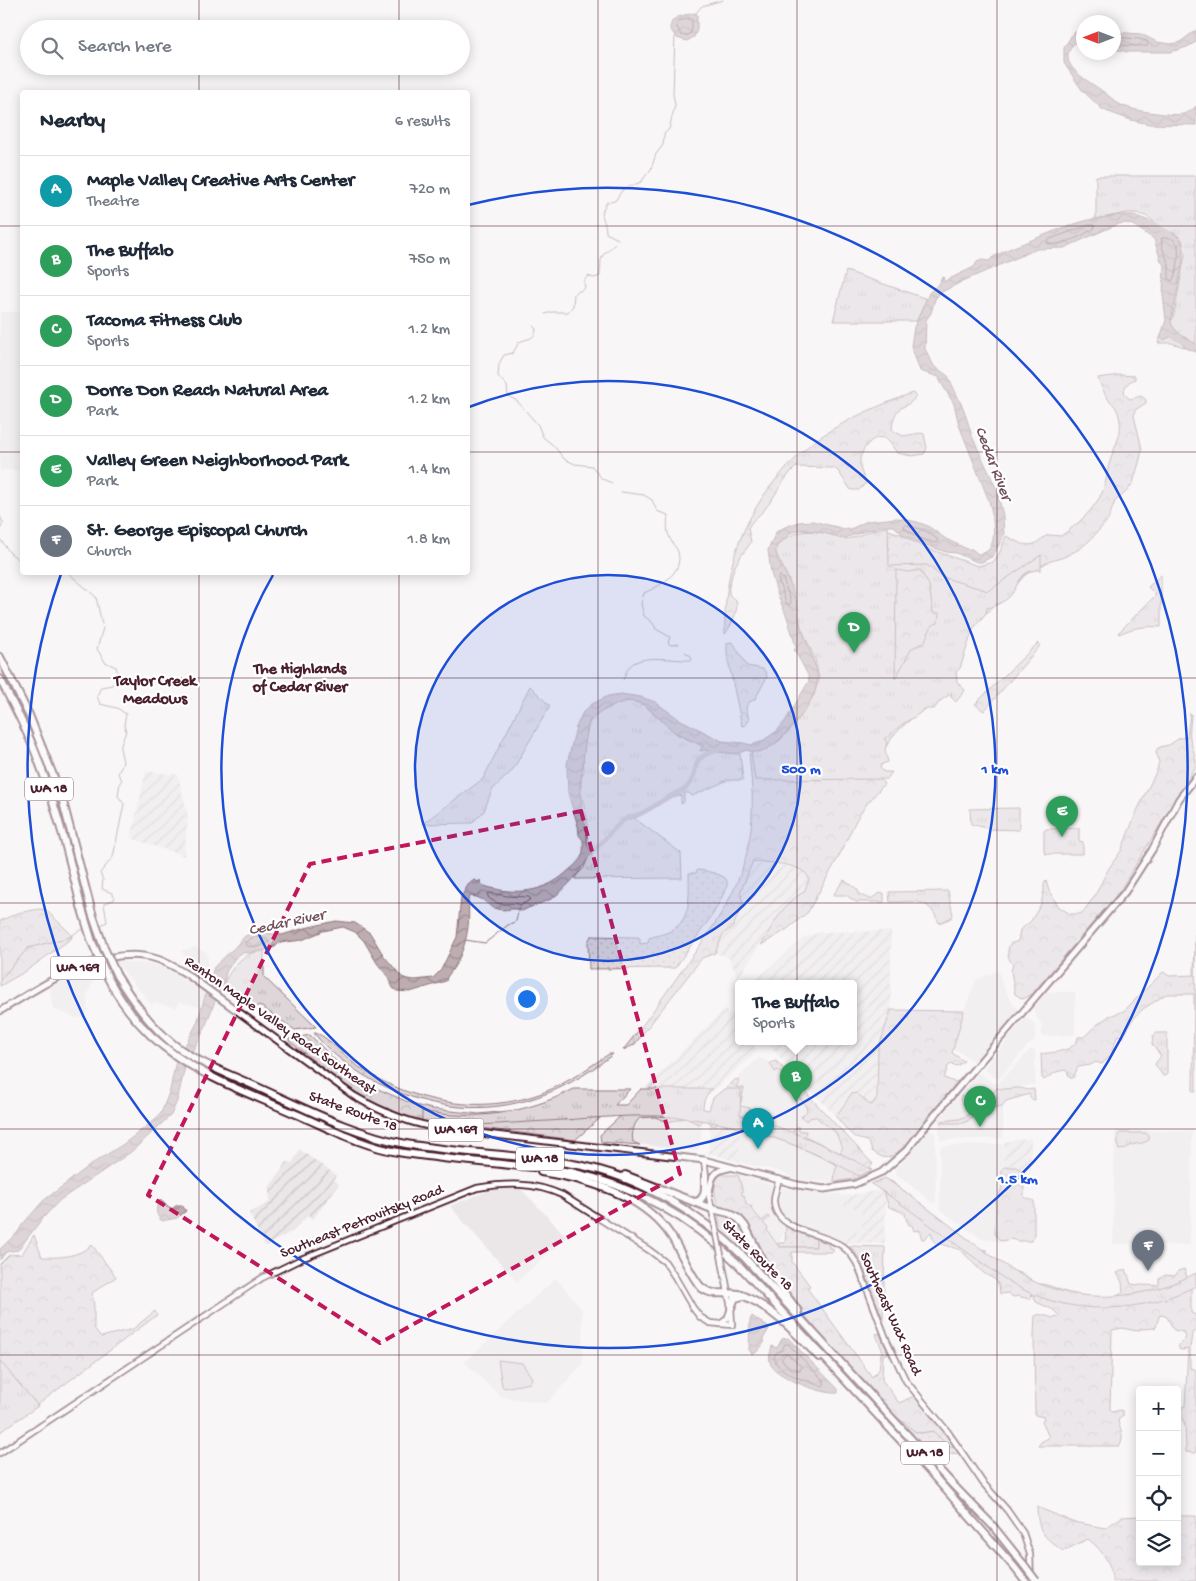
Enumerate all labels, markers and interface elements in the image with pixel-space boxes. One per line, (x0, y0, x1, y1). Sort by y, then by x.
north arrow (1076, 15, 1121, 60)
search box (20, 20, 470, 75)
icon: search (38, 34, 66, 62)
text: Search here (78, 36, 172, 59)
text: Nearby (40, 110, 105, 135)
text: 6 results (395, 113, 450, 132)
text: Maple Valley Creative Arts Center (87, 170, 354, 193)
text: A (51, 181, 61, 200)
text: 720 m (410, 181, 450, 200)
text: Theatre (87, 193, 139, 212)
text: The Buffalo (87, 240, 174, 263)
text: B (52, 251, 60, 270)
text: 750 m (409, 251, 450, 270)
text: Sports (87, 263, 129, 282)
text: Tacoma Fitness Club (87, 310, 242, 333)
text: C (52, 321, 60, 340)
text: 1.2 km (408, 321, 450, 340)
text: Sports (87, 333, 129, 352)
text: Dorre Don Reach Natural Area (87, 380, 328, 403)
text: D (51, 391, 61, 410)
text: 1.2 km (408, 391, 450, 410)
text: Park (87, 403, 118, 422)
water label: Cedar River (969, 424, 1016, 507)
text: Valley Green Neighborhood Park (87, 450, 348, 473)
text: E (51, 461, 61, 480)
text: 1.4 km (409, 461, 450, 480)
text: Park (87, 473, 118, 492)
text: St. George Episcopal Church (87, 520, 308, 543)
text: F (52, 531, 60, 550)
text: 1.8 km (407, 531, 450, 550)
text: Church (87, 543, 131, 562)
pin: D (838, 612, 870, 653)
district label: The Highlands of Cedar River (252, 661, 350, 698)
district label: Taylor Creek Meadows (112, 673, 198, 710)
centre of rings (599, 759, 617, 777)
text: 500 m (781, 761, 821, 779)
text: 1 km (981, 761, 1009, 779)
road number: WA 18 (25, 778, 73, 801)
pin: E (1046, 796, 1078, 837)
water label: Cedar River (247, 906, 330, 941)
street label: Renton Maple Valley Road Southeast (181, 953, 381, 1100)
road number: WA 169 (50, 956, 106, 980)
popup (735, 980, 857, 1045)
your location (514, 986, 540, 1012)
text: The Buffalo (753, 992, 839, 1015)
text: Sports (753, 1015, 794, 1034)
pin: B (780, 1061, 812, 1102)
pin: C (964, 1086, 996, 1127)
street label: State Route 18 (306, 1088, 400, 1136)
pin: A (742, 1108, 774, 1149)
road number: WA 169 (428, 1118, 484, 1142)
road number: WA 18 (516, 1148, 564, 1170)
text: 1.5 km (997, 1171, 1038, 1189)
street label: Southeast Petrovitsky Road (278, 1181, 447, 1263)
street label: State Route 18 (718, 1217, 796, 1295)
pin: F (1132, 1230, 1164, 1271)
street label: Southeast Wax Road (855, 1250, 926, 1379)
map controls (1136, 1386, 1181, 1566)
button: + (1136, 1386, 1181, 1431)
button: − (1136, 1431, 1181, 1476)
road number: WA 18 (901, 1442, 949, 1465)
button: locate (1136, 1476, 1181, 1521)
button: layers (1136, 1521, 1181, 1566)

